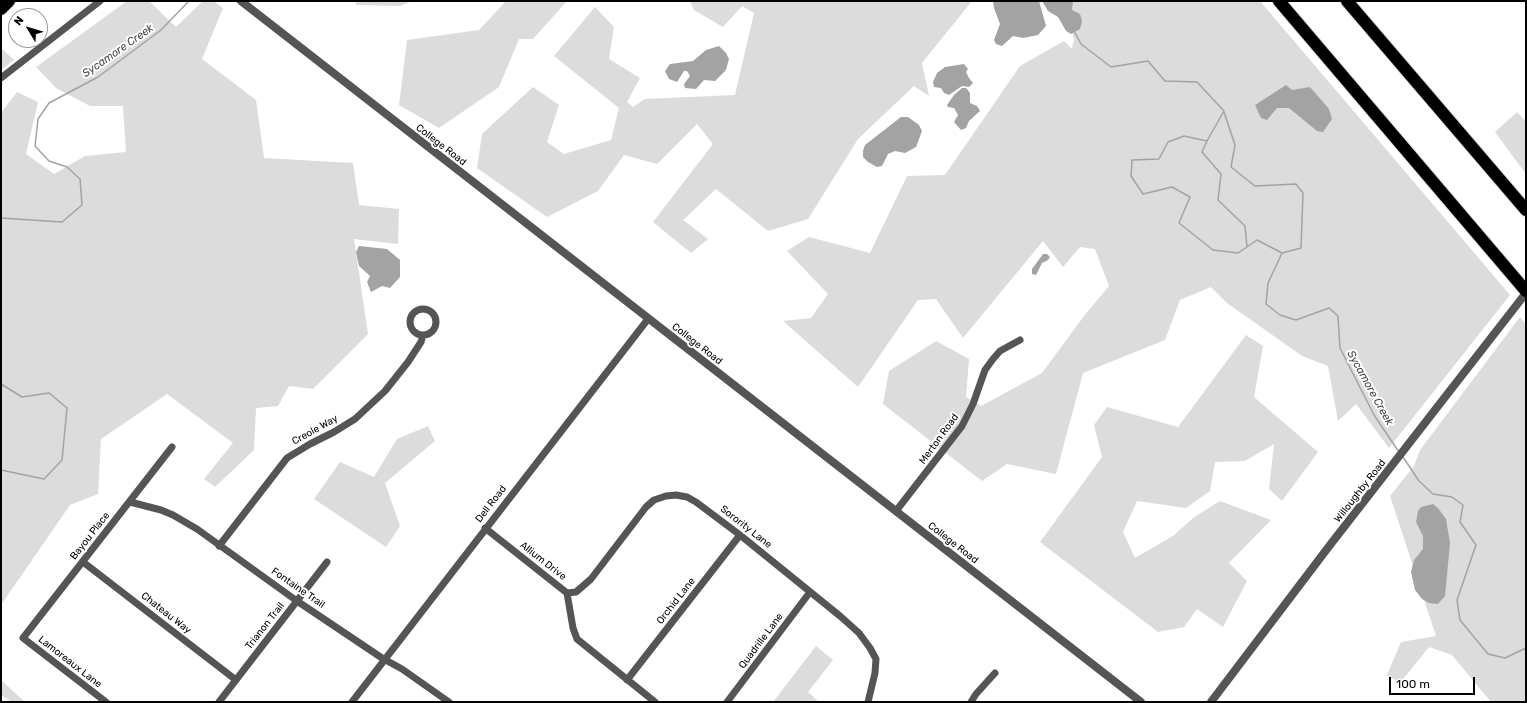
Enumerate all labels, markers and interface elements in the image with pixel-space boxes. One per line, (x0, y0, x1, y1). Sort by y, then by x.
north arrow (8, 8, 48, 48)
text: N (11, 14, 26, 28)
water label: Sycamore Creek (80, 22, 156, 80)
street label: College Road (413, 122, 469, 168)
street label: College Road (669, 321, 725, 367)
water label: Sycamore Creek (1344, 348, 1396, 428)
street label: Creole Way (290, 412, 340, 448)
street label: Merton Road (917, 412, 961, 466)
street label: Willoughby Road (1332, 457, 1388, 525)
street label: Dell Road (473, 483, 509, 525)
street label: Sorority Lane (718, 503, 774, 551)
street label: Bayou Place (68, 510, 112, 562)
street label: College Road (925, 520, 981, 566)
street label: Allium Drive (517, 539, 569, 583)
street label: Fontaine Trail (269, 565, 327, 611)
street label: Orchid Lane (654, 575, 698, 627)
street label: Chateau Way (138, 590, 194, 636)
street label: Trianon Trail (243, 600, 287, 652)
street label: Quadrille Lane (736, 611, 786, 671)
street label: Lamoreaux Lane (36, 633, 104, 691)
scale bar (1391, 669, 1477, 695)
text: 100 m (1396, 677, 1430, 691)

